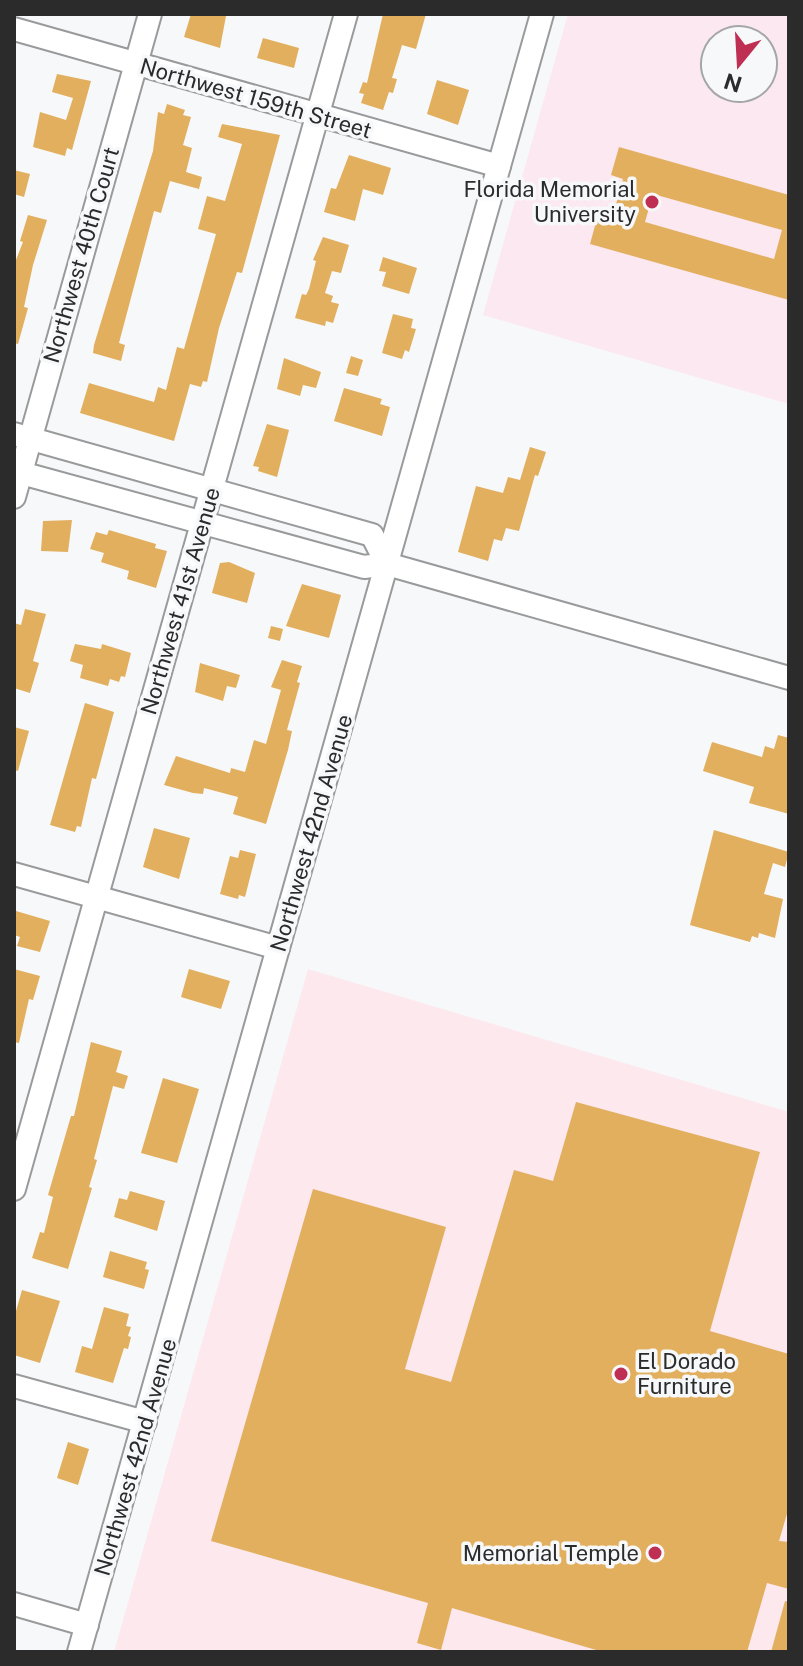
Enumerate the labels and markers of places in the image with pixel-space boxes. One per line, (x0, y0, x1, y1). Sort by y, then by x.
place label: Florida Memorial University (464, 176, 636, 227)
marker: Florida Memorial University (643, 193, 661, 211)
place label: El Dorado Furniture (637, 1348, 736, 1399)
marker: El Dorado Furniture (612, 1365, 630, 1383)
place label: Memorial Temple (463, 1540, 639, 1566)
marker: Memorial Temple (646, 1544, 664, 1562)

